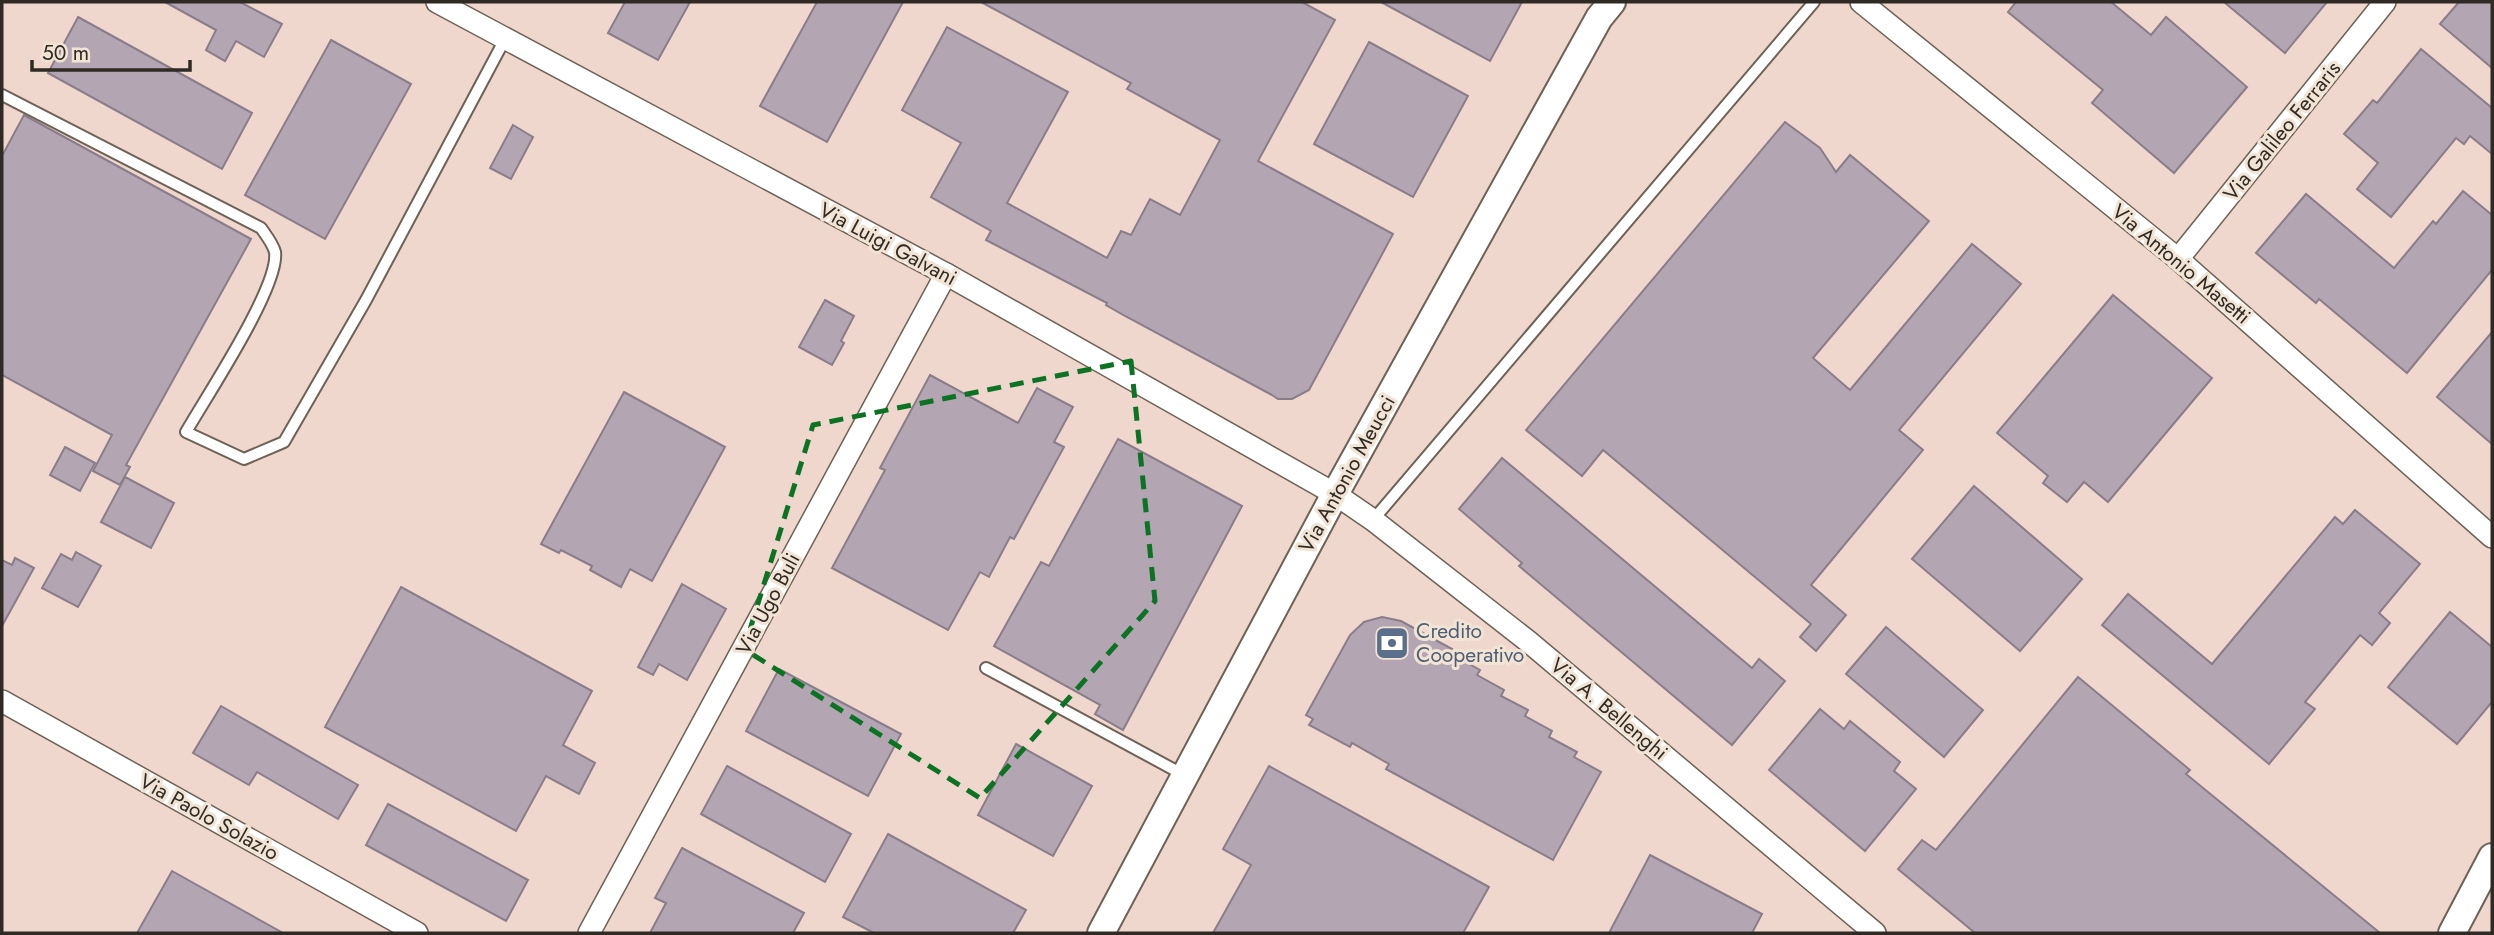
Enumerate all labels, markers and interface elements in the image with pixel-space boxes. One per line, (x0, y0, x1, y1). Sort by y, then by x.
scale bar (32, 28, 189, 72)
text: 50 m (42, 38, 89, 68)
street label: Via Galileo Ferraris (2216, 55, 2348, 207)
street label: Via Luigi Galvani (814, 195, 962, 293)
street label: Via Antonio Masetti (2105, 197, 2257, 331)
street label: Via Antonio Meucci (1291, 390, 1403, 558)
street label: Via Ugo Buli (729, 548, 807, 660)
place label: Credito Cooperativo (1416, 616, 1524, 670)
bank icon: Credito Cooperativo (1373, 624, 1411, 662)
street label: Via A. Bellenghi (1544, 651, 1674, 767)
street label: Via Paolo Solazio (134, 766, 284, 868)

